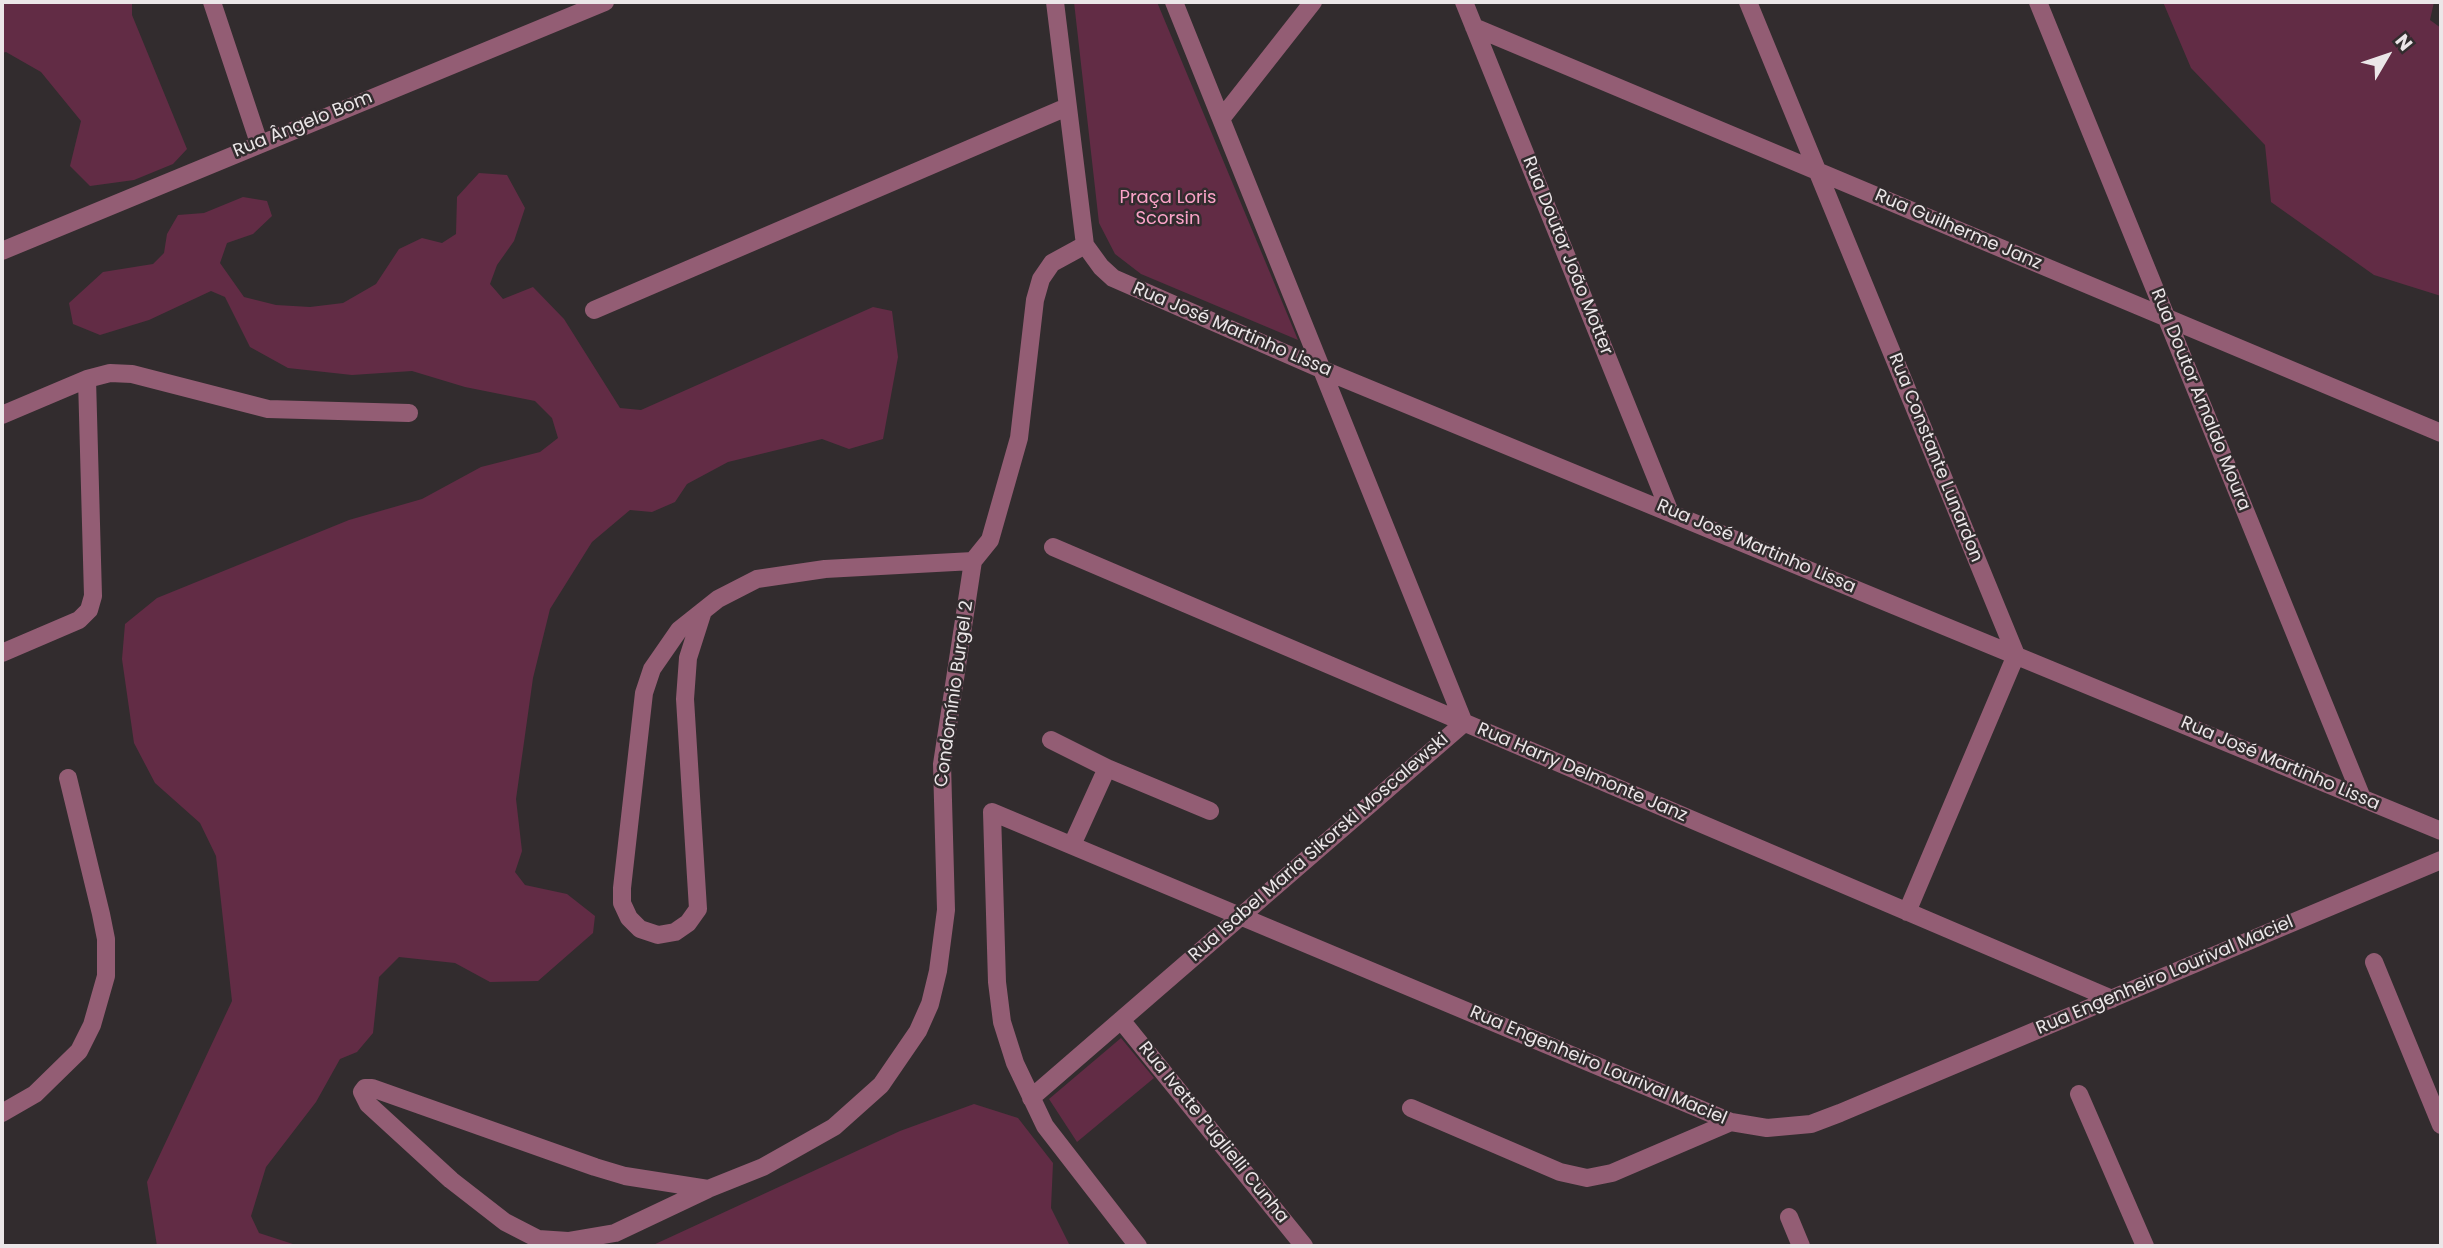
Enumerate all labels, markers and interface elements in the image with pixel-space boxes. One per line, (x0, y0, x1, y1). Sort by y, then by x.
north arrow (2352, 21, 2422, 91)
text: N (2389, 28, 2419, 57)
street label: Rua Ângelo Bom (230, 87, 376, 163)
street label: Rua Doutor João Motter (1517, 154, 1617, 358)
street label: Rua Guilherme Janz (1871, 185, 2045, 275)
park label: Praça Loris Scorsin (1119, 187, 1217, 230)
street label: Rua José Martinho Lissa (1129, 278, 1335, 382)
street label: Rua Doutor Arnaldo Moura (2145, 286, 2255, 514)
street label: Rua Constante Lunardon (1883, 350, 1987, 566)
street label: Rua José Martinho Lissa (1653, 495, 1859, 599)
street label: Condomínio Burgel 2 (931, 599, 979, 789)
street label: Rua José Martinho Lissa (2177, 712, 2383, 816)
street label: Rua Harry Delmonte Janz (1474, 719, 1690, 827)
street label: Rua Isabel Maria Sikorski Moscalewski (1185, 729, 1453, 967)
street label: Rua Engenheiro Lourival Maciel (2033, 912, 2297, 1040)
street label: Rua Engenheiro Lourival Maciel (1466, 1002, 1730, 1130)
street label: Rua Ivette Puglielli Cunha (1133, 1038, 1293, 1228)

